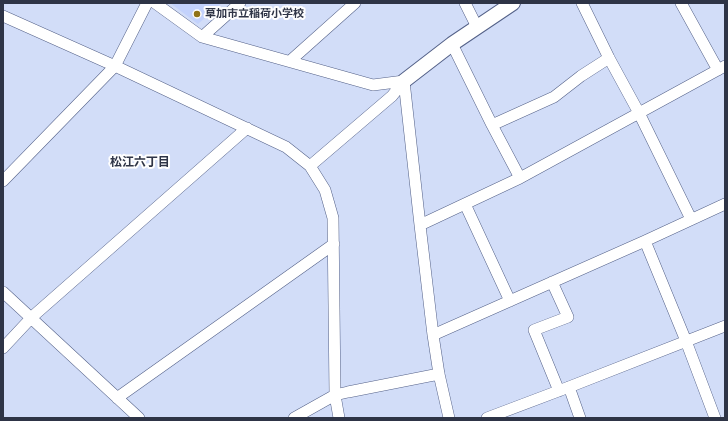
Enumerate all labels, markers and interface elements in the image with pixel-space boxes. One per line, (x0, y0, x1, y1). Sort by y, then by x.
place label: 草加市立稲荷小学校 (205, 7, 304, 21)
marker: 草加市立稲荷小学校 (192, 9, 202, 19)
district label: 松江六丁目 (110, 156, 170, 170)

